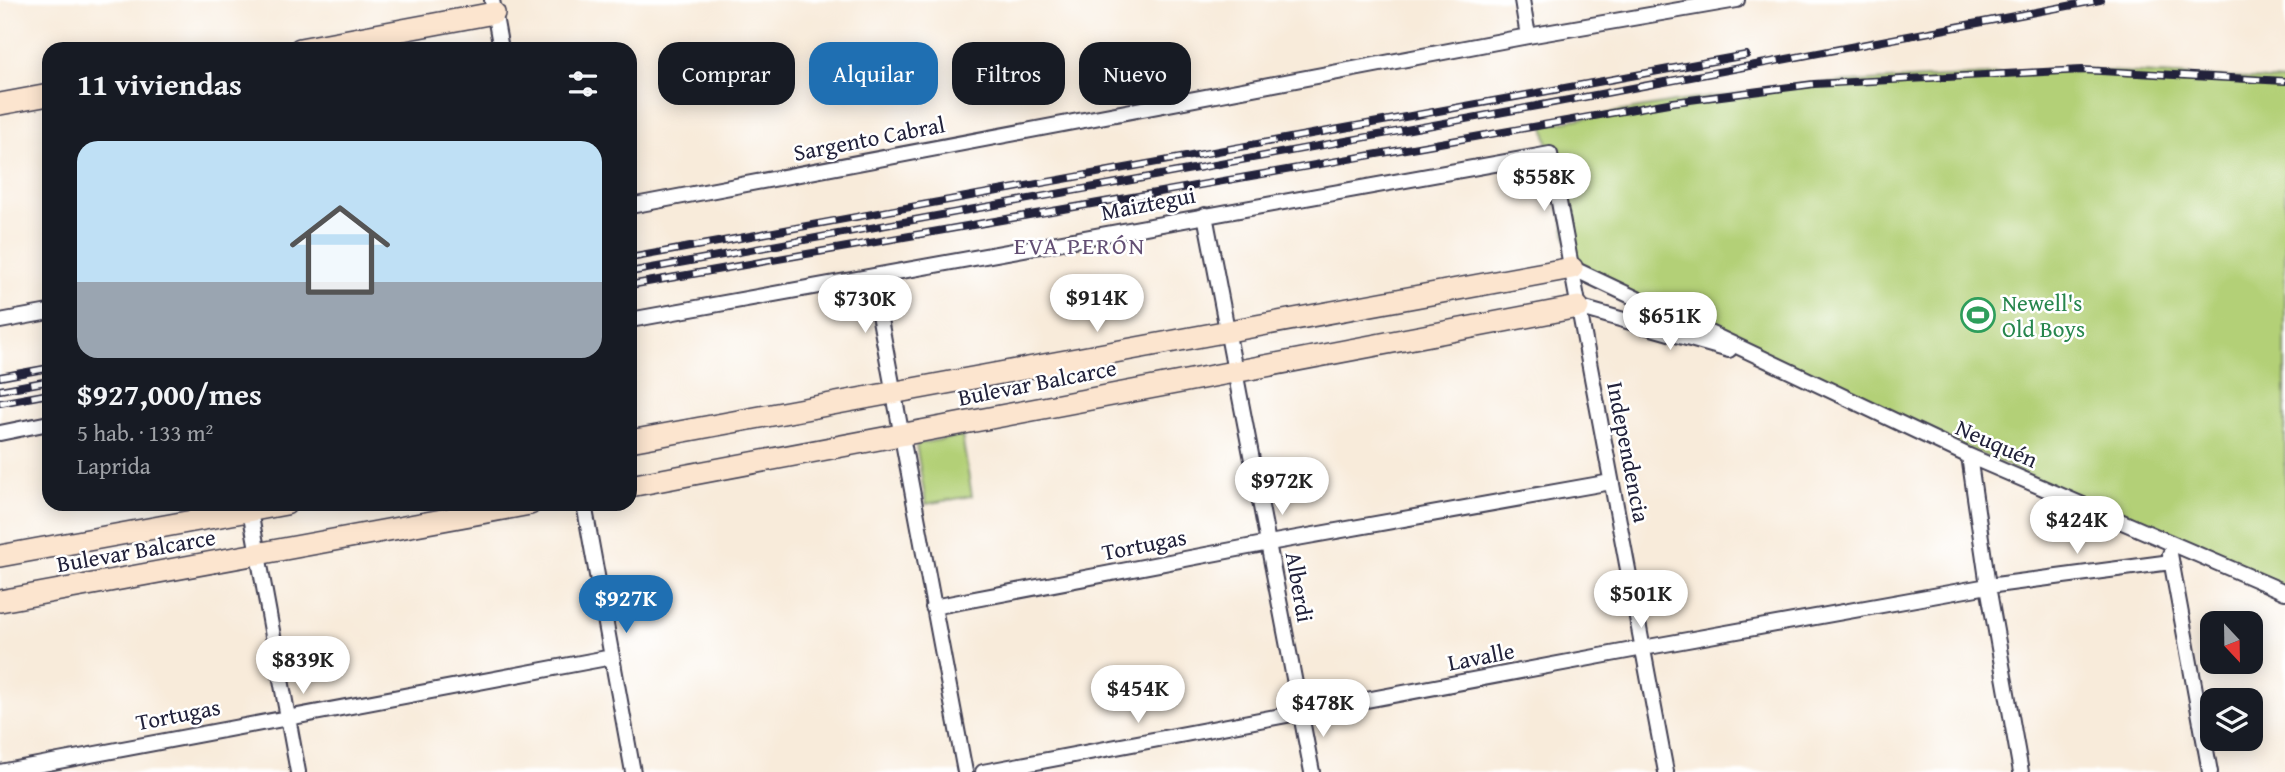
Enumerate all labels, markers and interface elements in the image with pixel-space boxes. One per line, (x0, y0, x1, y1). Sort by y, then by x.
chip: Comprar (658, 42, 795, 105)
chip: Alquilar (809, 42, 938, 105)
chip: Filtros (952, 42, 1065, 105)
chip: Nuevo (1079, 42, 1191, 105)
text: 11 viviendas (77, 62, 242, 106)
icon: filters (564, 65, 602, 103)
street label: Sargento Cabral (791, 107, 947, 169)
pin: $558K (1495, 154, 1593, 213)
text: $558K (1513, 159, 1575, 192)
street label: Maiztegui (1098, 178, 1198, 228)
icon: home (277, 187, 403, 313)
district label: EVA PERÓN (1014, 228, 1146, 263)
pin: $914K (1048, 274, 1146, 334)
pin: $730K (816, 276, 914, 335)
text: $914K (1066, 280, 1128, 313)
text: $730K (834, 281, 896, 314)
place label: Newell's Old Boys (2002, 286, 2085, 345)
pin: $651K (1621, 292, 1719, 352)
sports icon: Newell's Old Boys (1959, 296, 1997, 334)
text: $651K (1639, 298, 1701, 331)
street label: Bulevar Balcarce (955, 350, 1119, 414)
text: $927,000/mes (77, 372, 262, 416)
street label: Independencia (1599, 379, 1659, 525)
street label: Neuquén (1951, 410, 2043, 476)
text: 5 hab. · 133 m² (77, 416, 213, 449)
text: Laprida (77, 449, 151, 482)
pin: $972K (1233, 458, 1331, 517)
text: $972K (1251, 463, 1313, 496)
pin: $424K (2028, 496, 2126, 556)
text: $424K (2046, 502, 2108, 535)
street label: Bulevar Balcarce (54, 520, 218, 580)
street label: Tortugas (1099, 520, 1189, 568)
street label: Alberdi (1278, 549, 1322, 625)
pin: $501K (1592, 570, 1690, 630)
pin: $927K (577, 576, 675, 635)
text: $501K (1610, 576, 1672, 609)
text: $927K (595, 581, 657, 614)
north arrow (2200, 611, 2263, 674)
map controls (2200, 611, 2263, 751)
street label: Lavalle (1445, 633, 1517, 679)
pin: $839K (254, 636, 352, 696)
text: $839K (272, 642, 334, 675)
pin: $454K (1089, 666, 1187, 725)
text: $454K (1107, 671, 1169, 704)
pin: $478K (1274, 680, 1372, 739)
text: $478K (1292, 685, 1354, 718)
button: layers (2200, 688, 2263, 751)
street label: Tortugas (133, 690, 223, 738)

